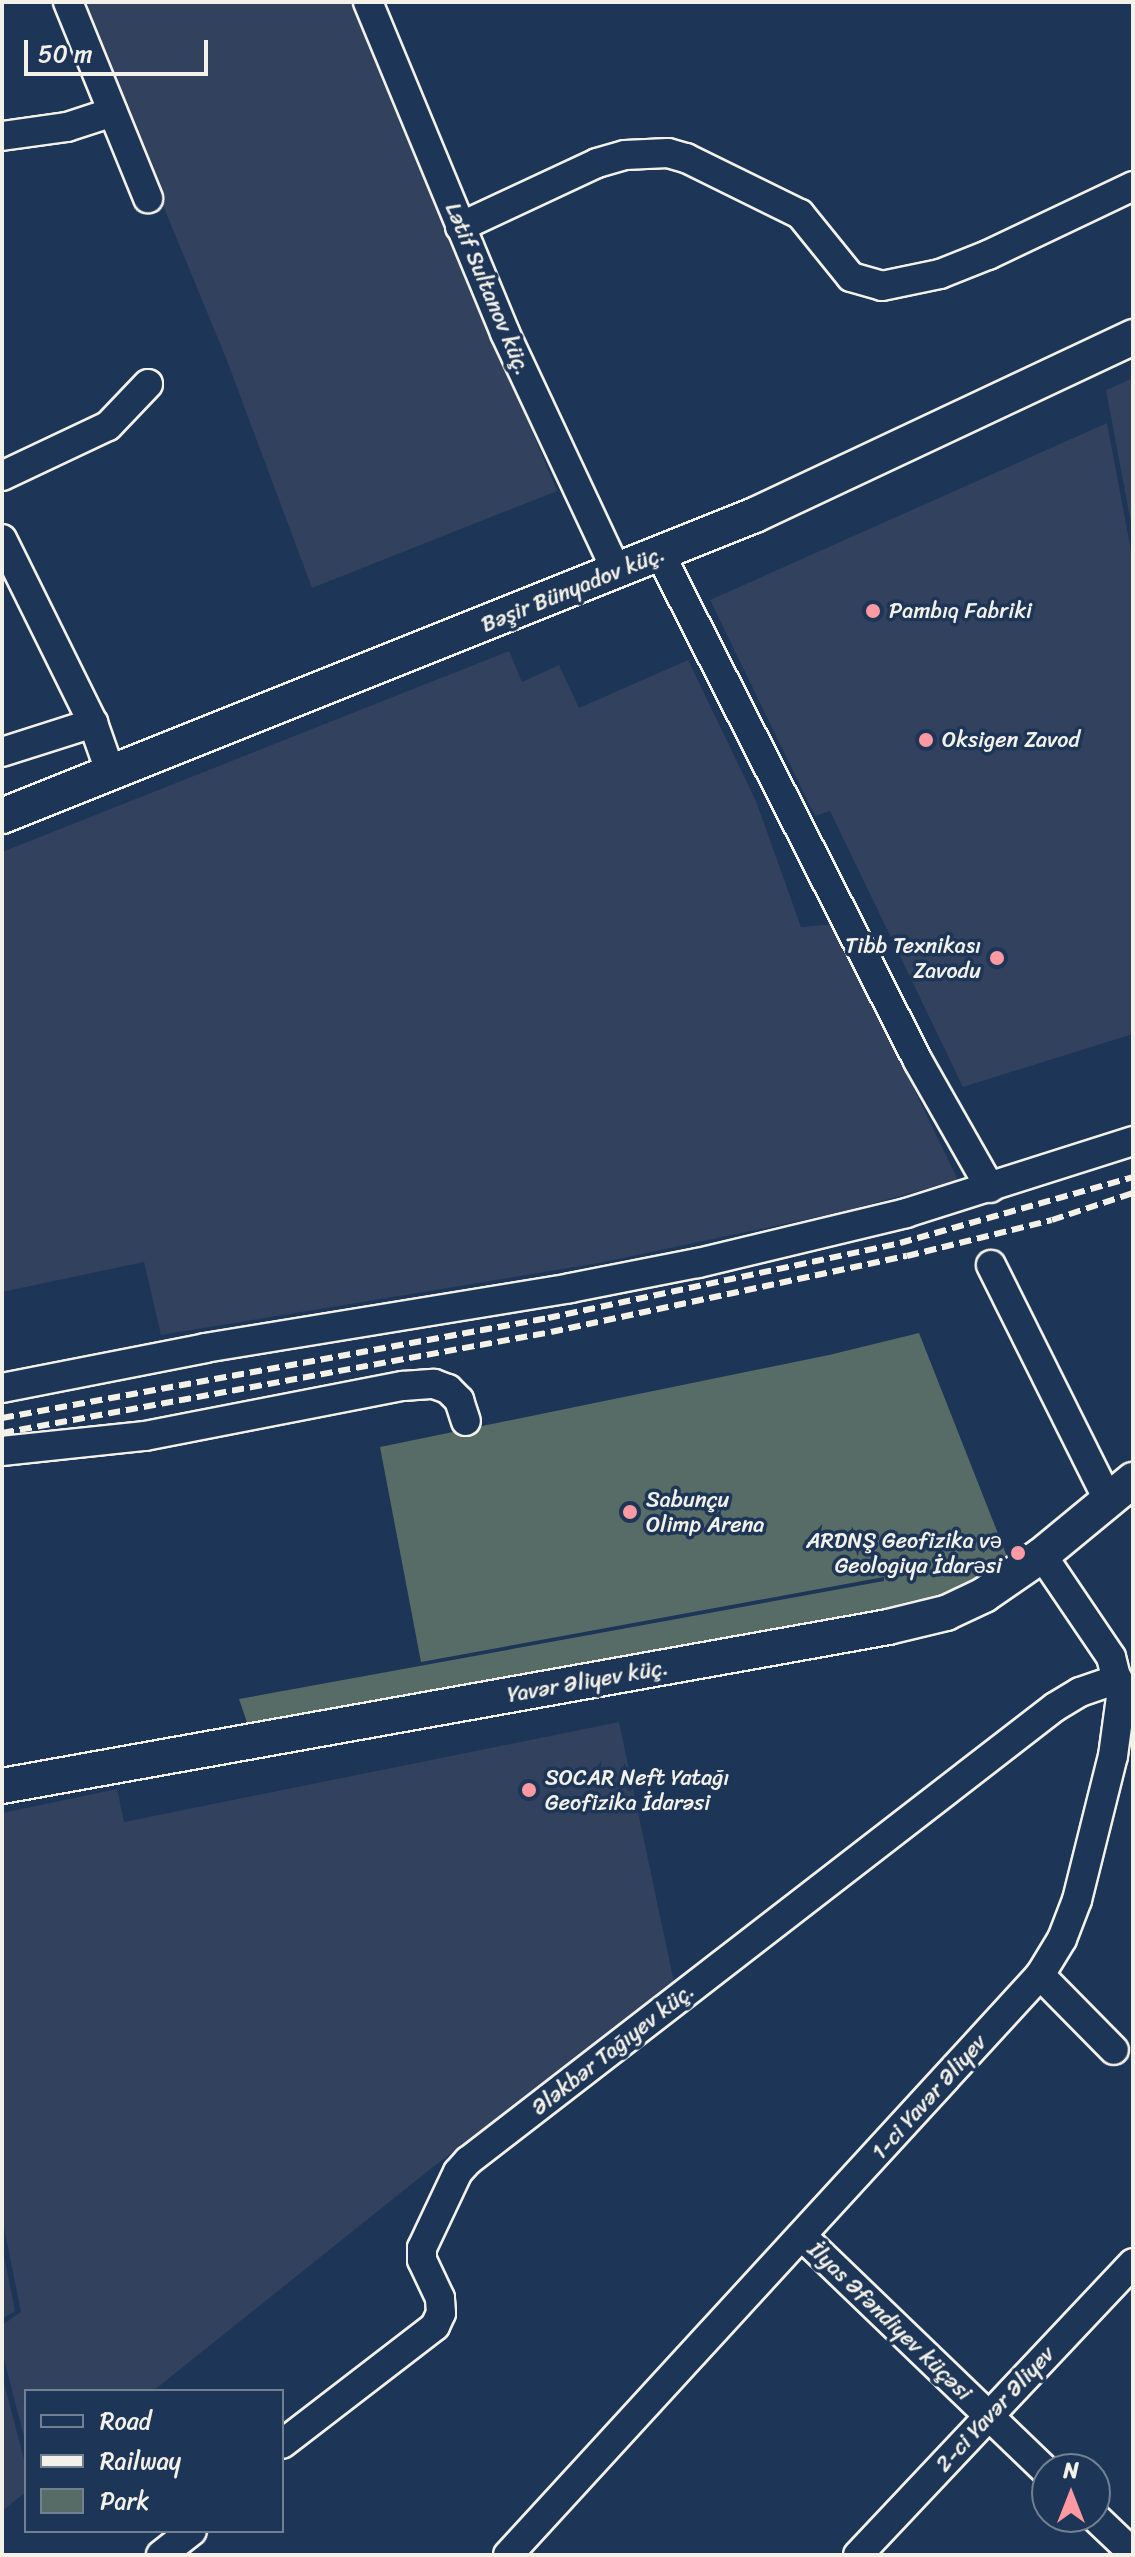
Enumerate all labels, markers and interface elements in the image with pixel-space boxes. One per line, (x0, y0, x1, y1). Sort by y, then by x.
scale bar (28, 24, 212, 74)
text: 50 m (38, 33, 93, 75)
street label: Lətif Sultanov küç. (440, 199, 536, 379)
street label: Bəşir Bünyadov küç. (477, 540, 669, 638)
place label: Pambıq Fabriki (889, 598, 1033, 624)
marker: Pambıq Fabriki (864, 602, 882, 620)
place label: Oksigen Zavod (942, 727, 1080, 753)
marker: Oksigen Zavod (917, 731, 935, 749)
place label: Tibb Texnikası Zavodu (844, 932, 981, 984)
marker: Tibb Texnikası Zavodu (988, 949, 1006, 967)
place label: Sabunçu Olimp Arena (646, 1486, 764, 1538)
marker: Sabunçu Olimp Arena (621, 1503, 639, 1521)
place label: ARDNŞ Geofizika vә Geologiya İdarәsi (806, 1527, 1002, 1578)
marker: ARDNŞ Geofizika vә Geologiya İdarәsi (1009, 1544, 1027, 1562)
street label: Yavər Əliyev küç. (505, 1654, 671, 1708)
place label: SOCAR Neft Yatağı Geofizika İdarəsi (545, 1764, 729, 1816)
marker: SOCAR Neft Yatağı Geofizika İdarəsi (520, 1781, 538, 1799)
street label: Ələkbər Tağıyev küç. (526, 1977, 700, 2121)
street label: 1-ci Yavər Əliyev (866, 2029, 992, 2165)
street label: İlyas Əfəndiyev küçəsi (803, 2236, 977, 2406)
street label: 2-ci Yavər Əliyev (930, 2341, 1060, 2477)
legend (24, 2389, 284, 2533)
text: Road (100, 2400, 151, 2442)
text: Railway (100, 2440, 181, 2482)
text: N (1063, 2451, 1079, 2490)
north arrow (1031, 2453, 1111, 2533)
text: Park (100, 2480, 149, 2522)

